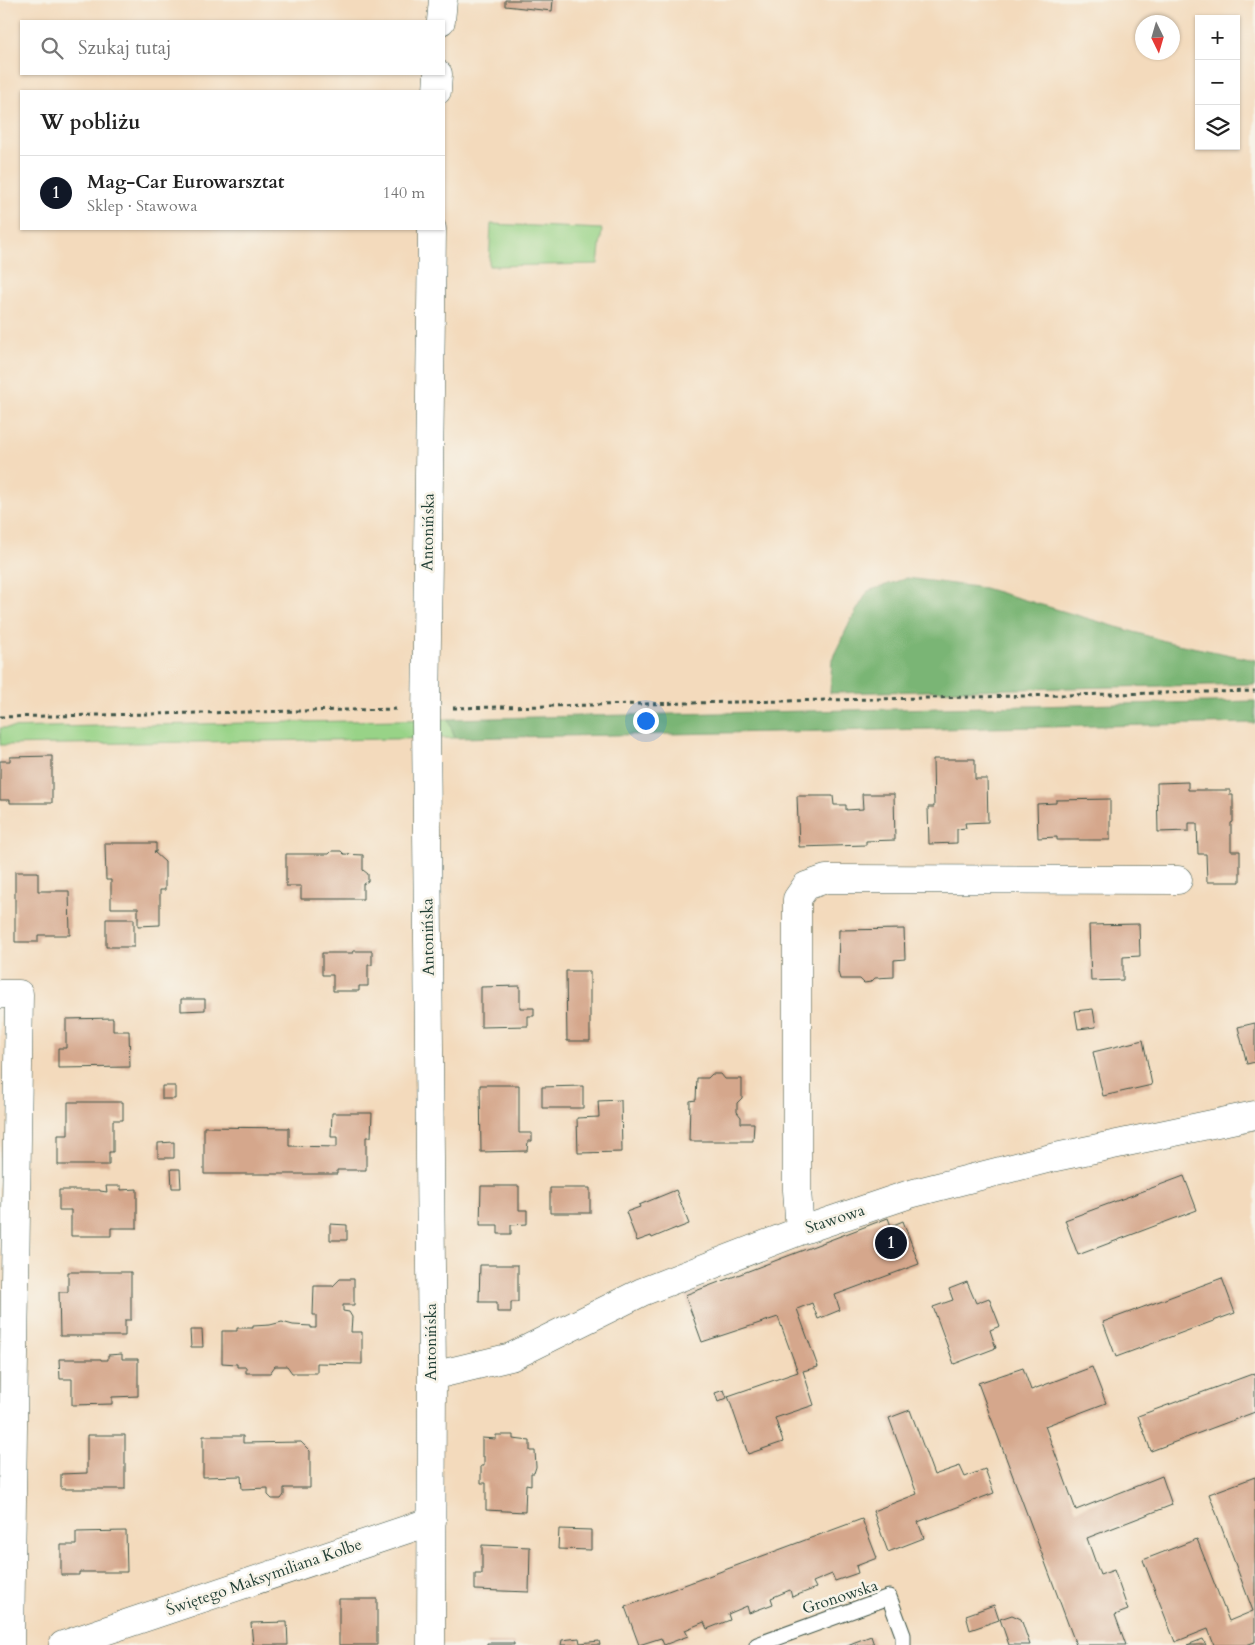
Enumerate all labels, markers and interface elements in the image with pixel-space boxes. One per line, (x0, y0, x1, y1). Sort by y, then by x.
north arrow (1135, 15, 1180, 60)
map controls (1195, 15, 1240, 150)
button: + (1195, 15, 1240, 60)
search box (20, 20, 445, 75)
icon: search (38, 34, 66, 62)
text: Szukaj tutaj (78, 35, 171, 61)
button: − (1195, 60, 1240, 105)
button: layers (1195, 105, 1240, 150)
text: W pobliżu (40, 108, 141, 137)
text: Mag-Car Eurowarsztat (87, 169, 284, 195)
text: 1 (52, 182, 60, 204)
text: 140 m (383, 182, 425, 204)
text: Sklep · Stawowa (87, 195, 197, 217)
street label: Antonińska (416, 493, 440, 571)
your location (633, 708, 659, 734)
street label: Antonińska (416, 898, 440, 976)
street label: Stawowa (802, 1199, 868, 1239)
pin: 1 (875, 1224, 907, 1262)
street label: Antonińska (420, 1303, 442, 1381)
street label: Świętego Maksymiliana Kolbe (163, 1533, 365, 1621)
street label: Gronowska (799, 1574, 881, 1620)

